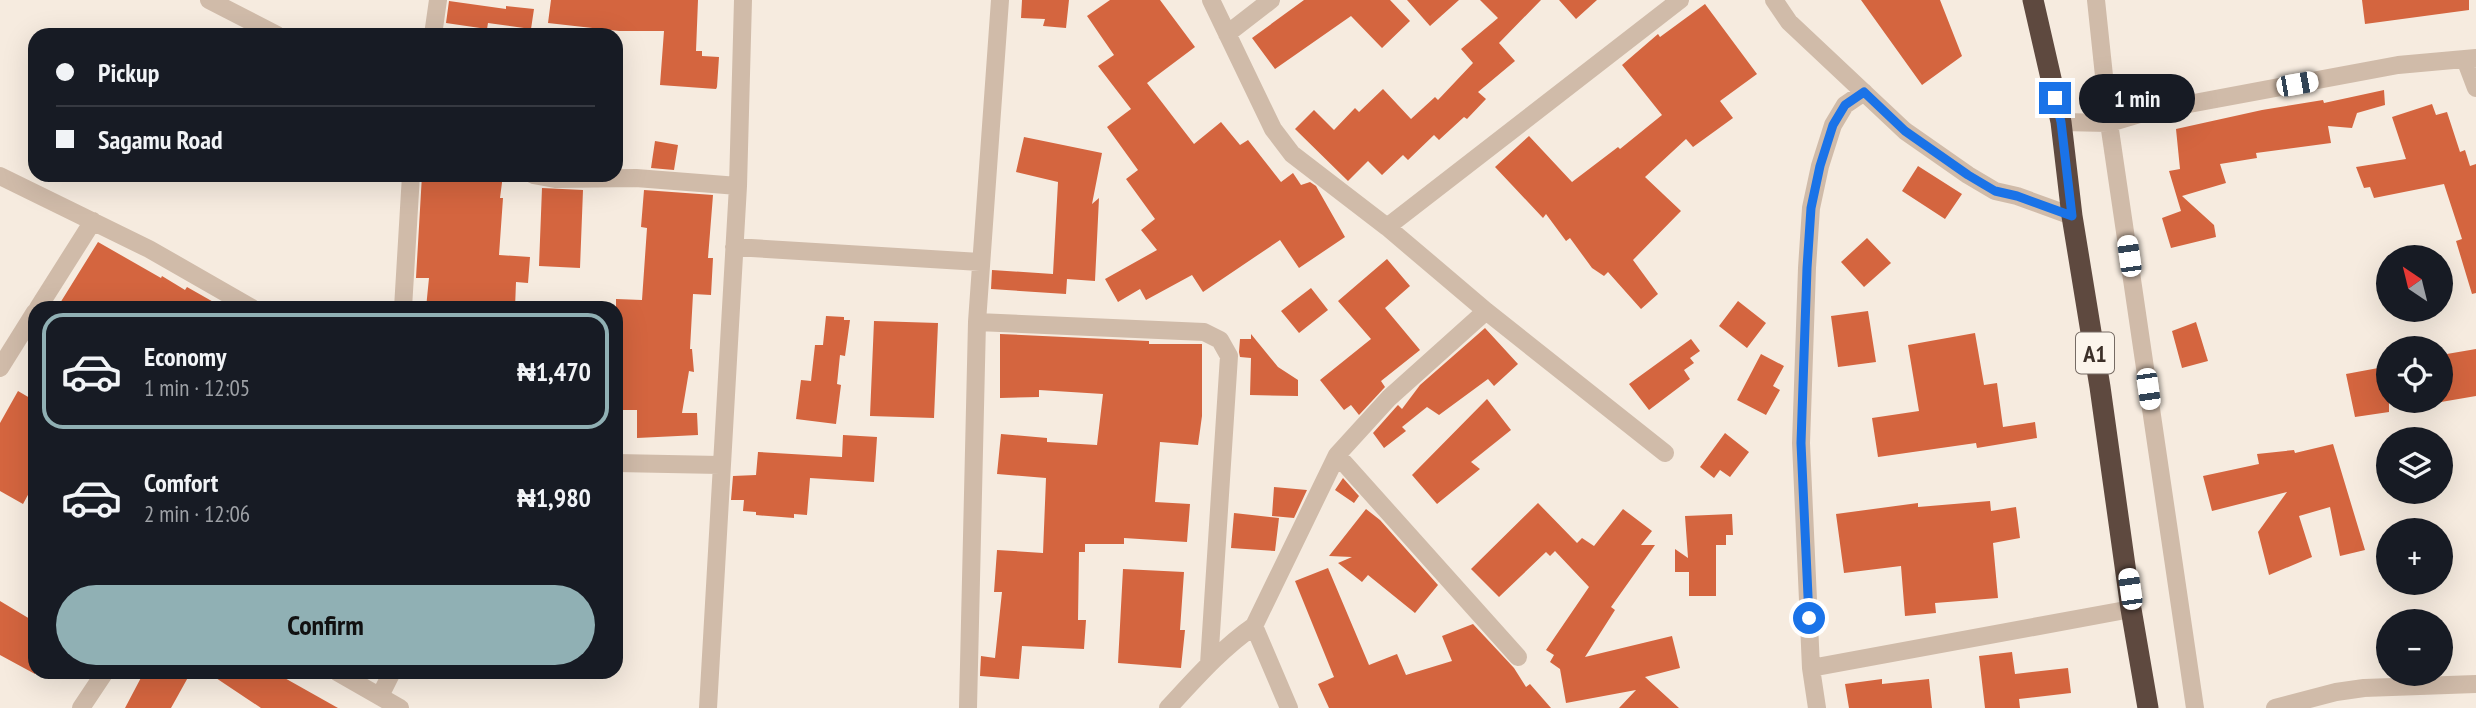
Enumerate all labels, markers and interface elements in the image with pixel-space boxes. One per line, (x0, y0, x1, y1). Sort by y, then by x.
text: Pickup (98, 56, 159, 89)
car (2275, 70, 2320, 98)
callout: 1 min (2080, 74, 2195, 122)
route end (2039, 82, 2071, 114)
text: 1 min (2114, 84, 2160, 113)
text: Sagamu Road (98, 123, 223, 156)
car (2116, 234, 2143, 278)
north arrow (2376, 245, 2454, 322)
map controls (2376, 245, 2453, 686)
road number: A1 (2076, 332, 2114, 374)
button: locate (2376, 336, 2453, 413)
icon: car (60, 340, 123, 403)
text: Economy (144, 340, 226, 373)
text: ₦1,470 (517, 355, 591, 388)
car (2135, 367, 2162, 411)
text: 1 min · 12:05 (144, 373, 250, 402)
button: layers (2376, 427, 2453, 504)
icon: car (60, 466, 123, 529)
text: Comfort (144, 466, 218, 499)
text: ₦1,980 (517, 481, 591, 514)
text: 2 min · 12:06 (144, 499, 250, 528)
button: + (2376, 518, 2453, 595)
car (2117, 567, 2144, 611)
button: Confirm (56, 585, 595, 665)
route start (1793, 602, 1825, 634)
button: − (2376, 609, 2453, 686)

